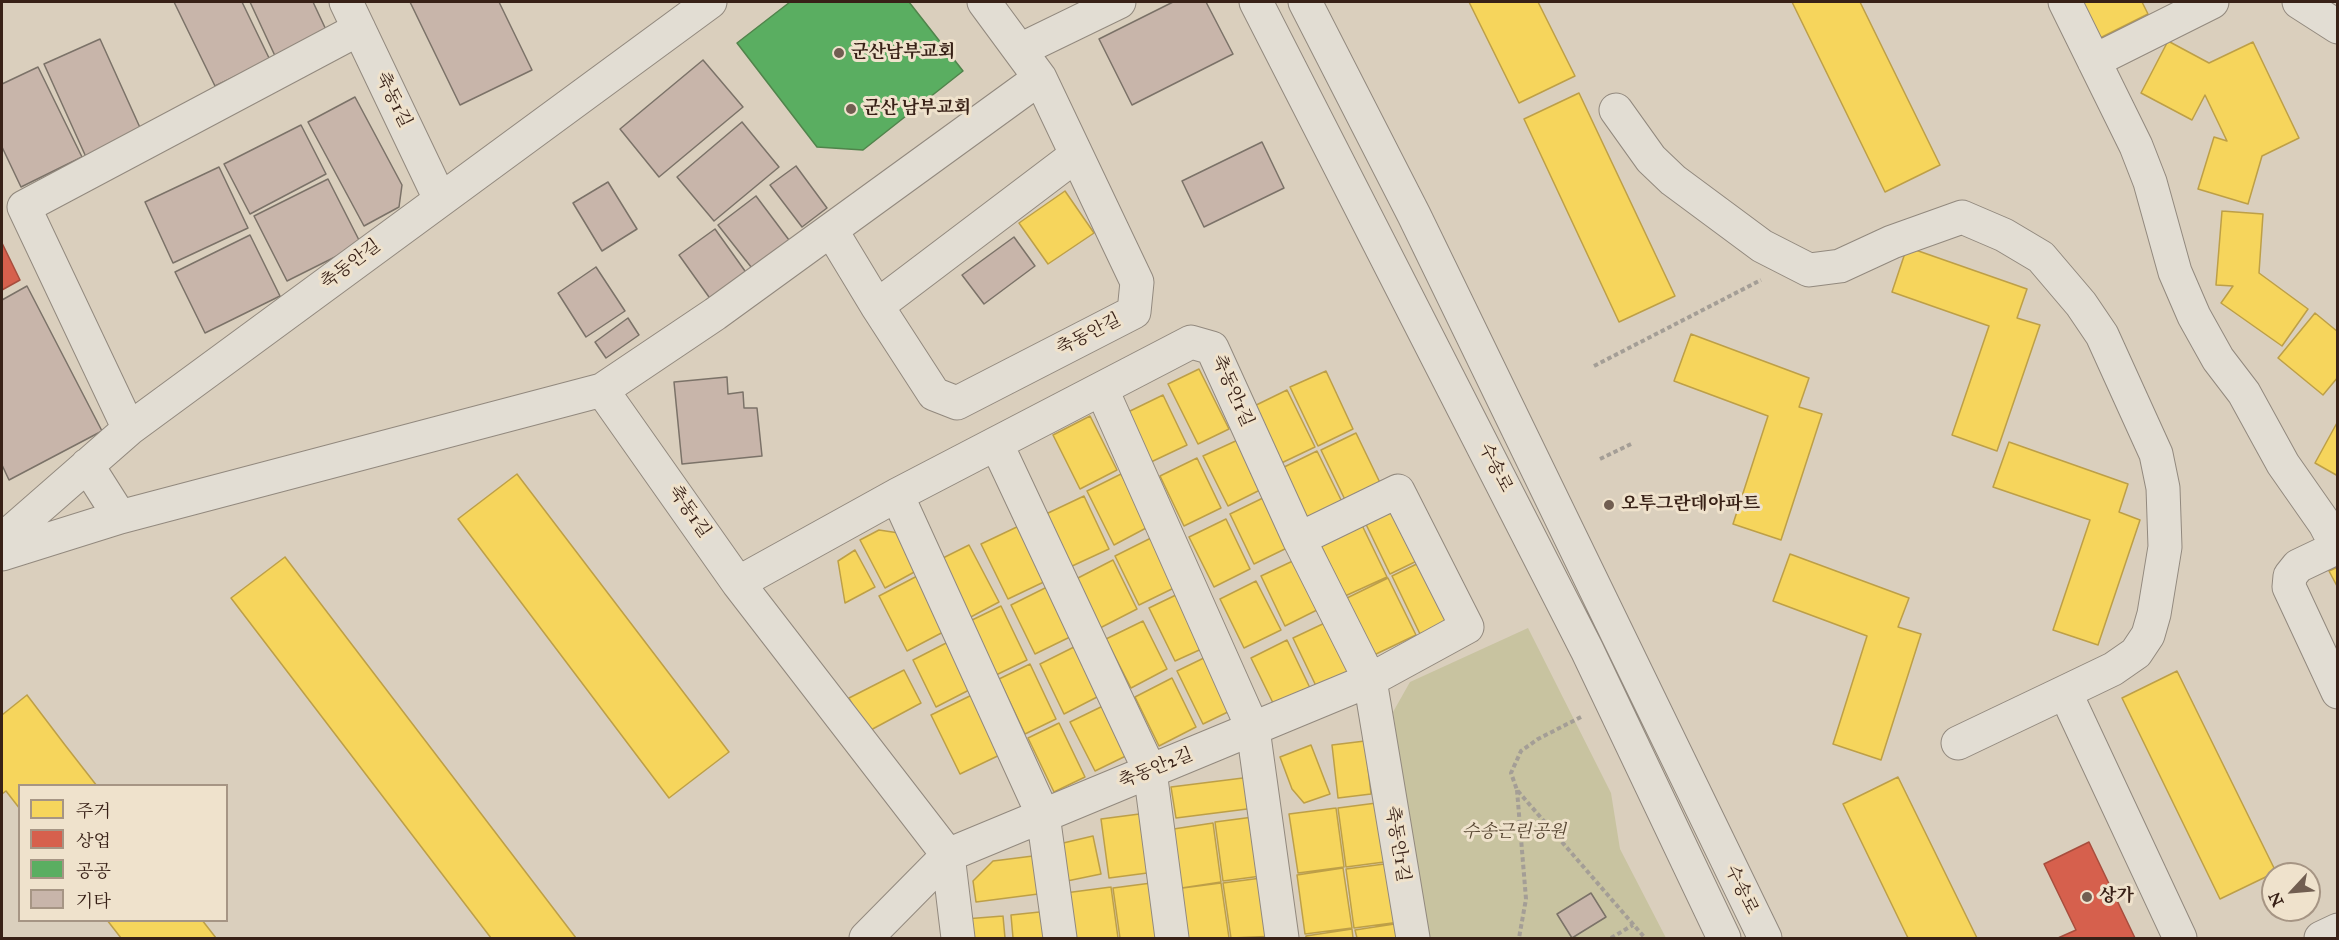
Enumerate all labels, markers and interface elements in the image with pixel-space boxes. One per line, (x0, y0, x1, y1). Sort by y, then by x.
place label: 군산남부교회 (851, 42, 955, 64)
marker: 군산남부교회 (832, 46, 846, 60)
street label: 축동1길 (370, 69, 416, 131)
place label: 군산 남부교회 (863, 98, 971, 120)
marker: 군산 남부교회 (844, 102, 858, 116)
street label: 축동안길 (317, 235, 385, 295)
street label: 축동안길 (1053, 310, 1125, 360)
street label: 축동안1길 (1207, 352, 1257, 430)
street label: 수송로 (1474, 440, 1516, 496)
street label: 축동1길 (663, 482, 715, 542)
place label: 오투그란데아파트 (1621, 494, 1760, 516)
marker: 오투그란데아파트 (1602, 498, 1616, 512)
street label: 축동안2길 (1116, 744, 1196, 794)
legend (18, 784, 228, 922)
text: 주거 (76, 800, 111, 822)
street label: 축동안1길 (1380, 804, 1414, 884)
park label: 수송근린공원 (1462, 822, 1566, 844)
text: 상업 (76, 830, 111, 852)
text: 공공 (76, 860, 111, 882)
street label: 수송로 (1720, 862, 1762, 918)
north arrow (2261, 862, 2321, 922)
place label: 상가 (2099, 886, 2134, 908)
text: N (2265, 889, 2288, 910)
text: 기타 (76, 890, 111, 912)
marker: 상가 (2080, 890, 2094, 904)

